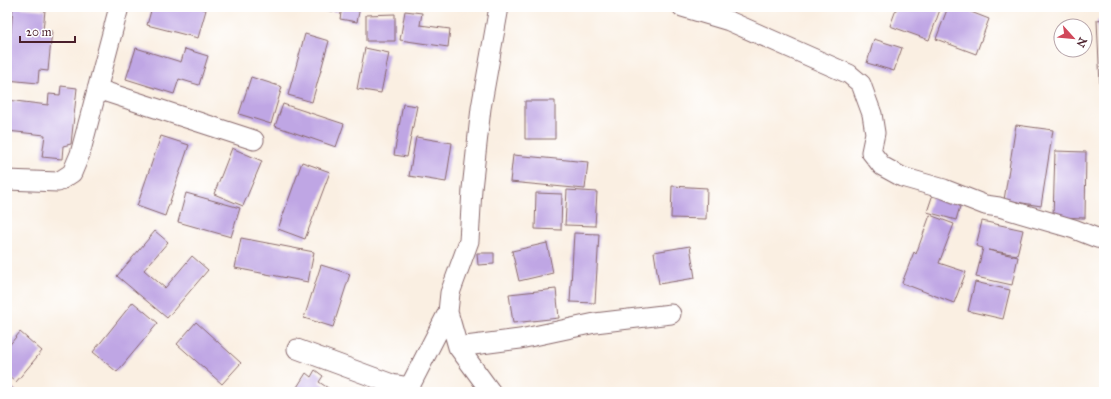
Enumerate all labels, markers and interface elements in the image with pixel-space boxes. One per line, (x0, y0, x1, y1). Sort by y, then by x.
scale bar (20, 18, 75, 44)
north arrow (1053, 18, 1093, 58)
text: 20 m (26, 25, 52, 39)
text: N (1073, 35, 1089, 50)

